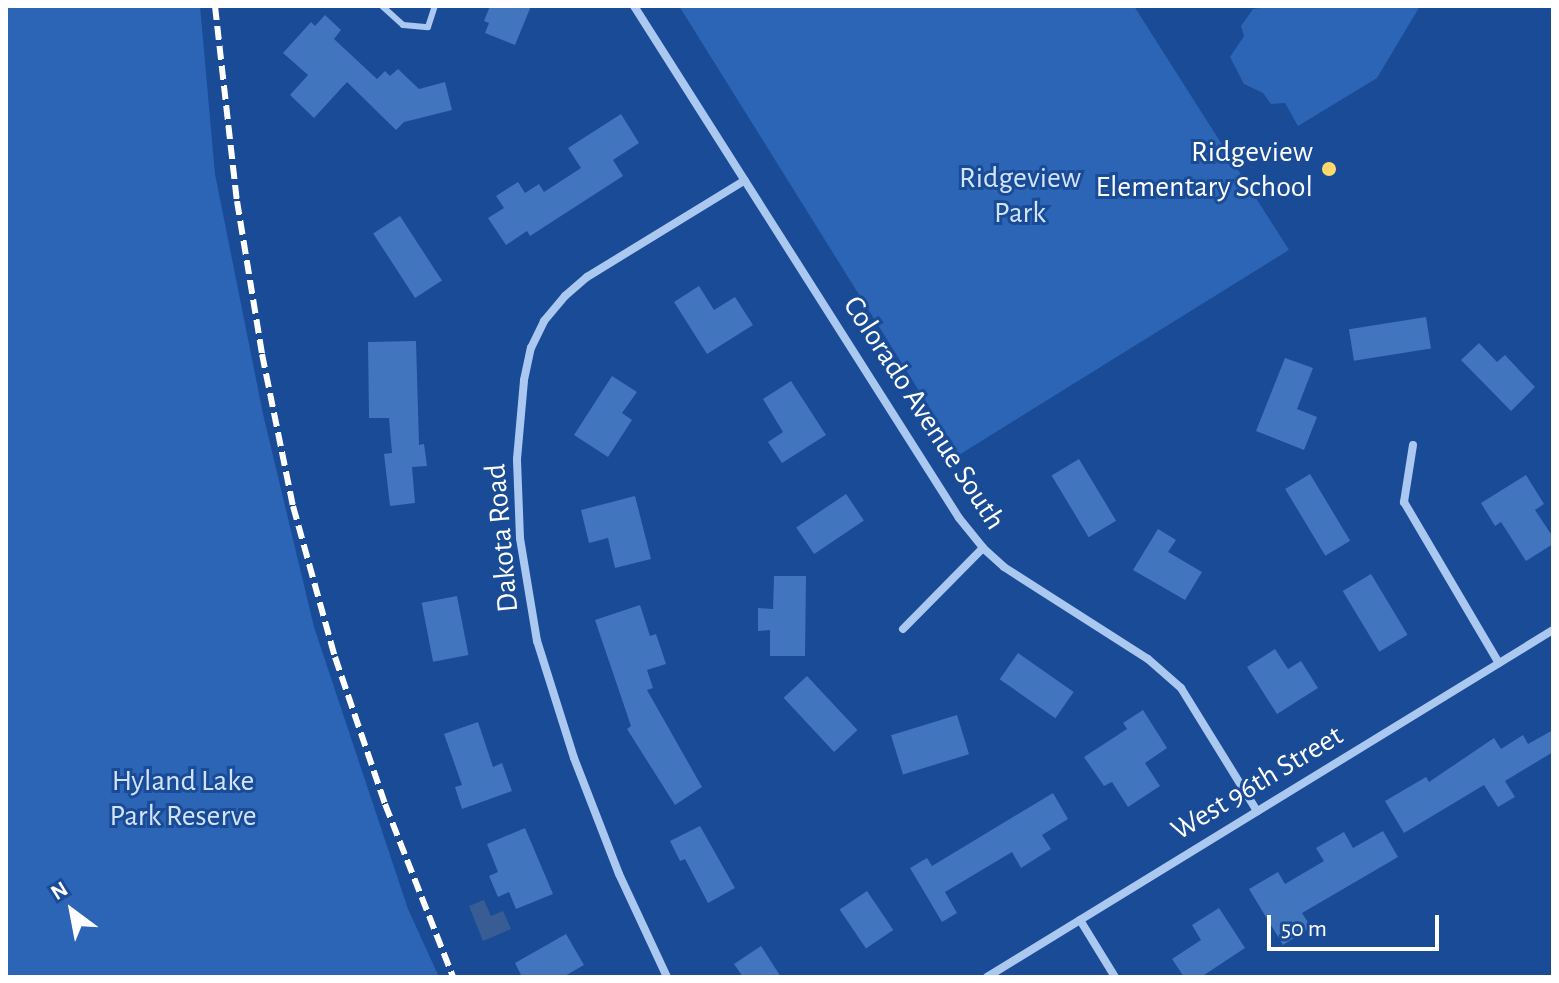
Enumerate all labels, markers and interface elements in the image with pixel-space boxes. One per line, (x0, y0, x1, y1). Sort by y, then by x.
place label: Ridgeview Elementary School (1096, 134, 1313, 204)
park label: Ridgeview Park (959, 160, 1081, 230)
marker: Ridgeview Elementary School (1320, 160, 1338, 178)
street label: Colorado Avenue South (835, 289, 1013, 537)
street label: Dakota Road (478, 462, 526, 614)
street label: West 96th Street (1165, 718, 1349, 848)
park label: Hyland Lake Park Reserve (109, 763, 257, 834)
north arrow (32, 871, 112, 951)
text: N (47, 877, 72, 904)
scale bar (1271, 899, 1443, 949)
text: 50 m (1281, 917, 1327, 941)

